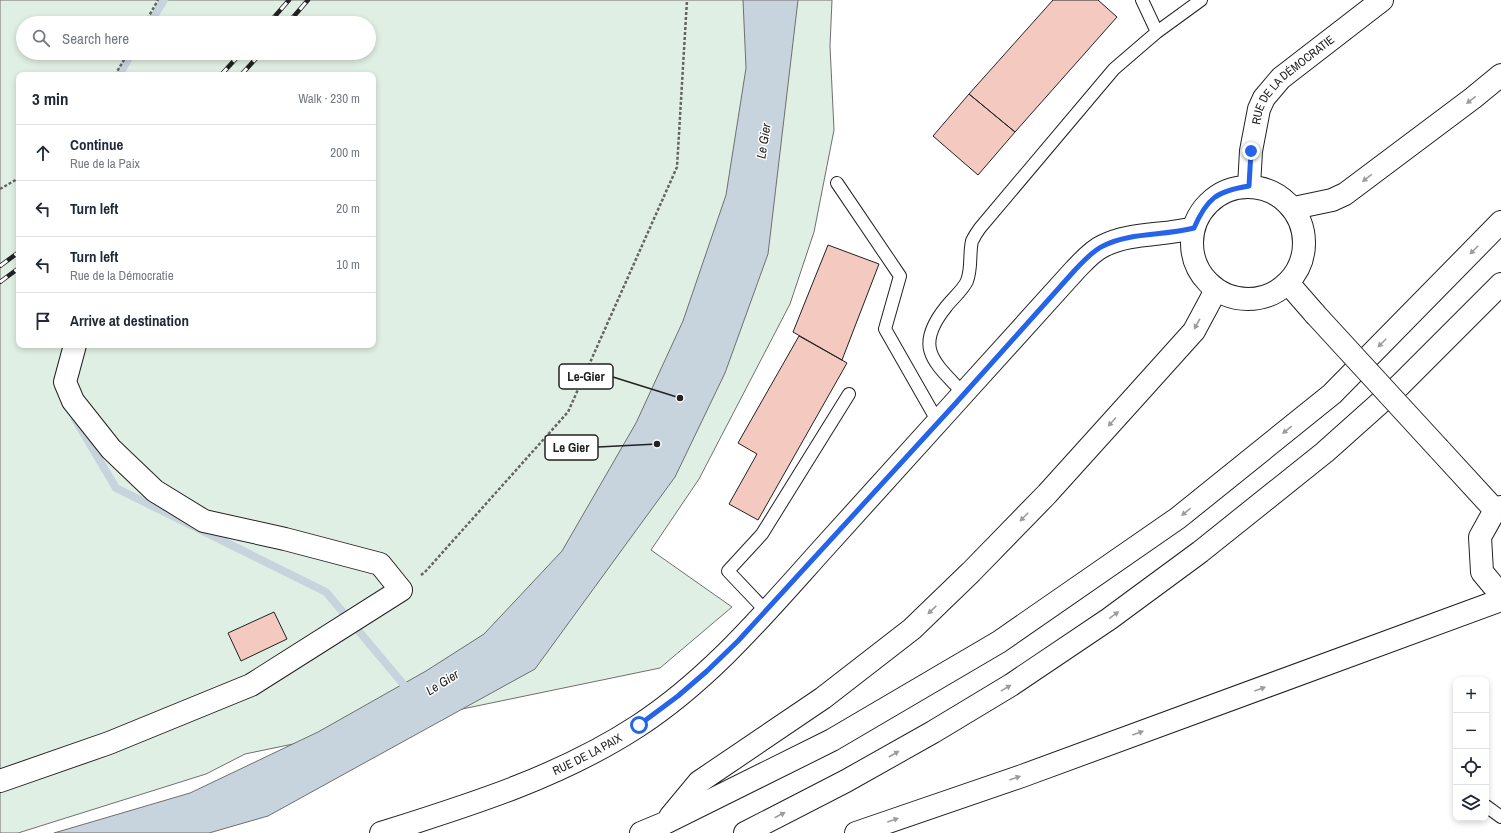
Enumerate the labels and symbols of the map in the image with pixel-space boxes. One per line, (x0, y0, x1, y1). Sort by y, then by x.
street label: RUE DE LA DÉMOCRATIE (1248, 32, 1338, 126)
one-way arrow (1466, 95, 1477, 104)
water label: Le Gier (752, 122, 775, 160)
route end (1242, 142, 1260, 160)
one-way arrow (1362, 174, 1373, 182)
one-way arrow (1469, 245, 1479, 255)
one-way arrow (1194, 318, 1201, 330)
one-way arrow (1377, 338, 1387, 348)
callout: Le-Gier (559, 364, 613, 389)
text: Le-Gier (567, 368, 606, 385)
one-way arrow (1107, 417, 1117, 427)
one-way arrow (1281, 426, 1292, 435)
callout: Le Gier (545, 435, 598, 460)
text: Le Gier (553, 439, 590, 456)
one-way arrow (1180, 508, 1191, 517)
one-way arrow (1019, 512, 1028, 522)
one-way arrow (927, 605, 937, 615)
one-way arrow (1109, 611, 1120, 619)
water label: Le Gier (423, 666, 462, 699)
one-way arrow (1000, 684, 1012, 691)
one-way arrow (1254, 685, 1266, 691)
route start (630, 716, 648, 734)
street label: RUE DE LA PAIX (550, 730, 625, 779)
one-way arrow (1132, 730, 1144, 736)
one-way arrow (888, 750, 900, 757)
one-way arrow (1010, 775, 1022, 781)
one-way arrow (774, 812, 786, 818)
one-way arrow (887, 817, 899, 823)

